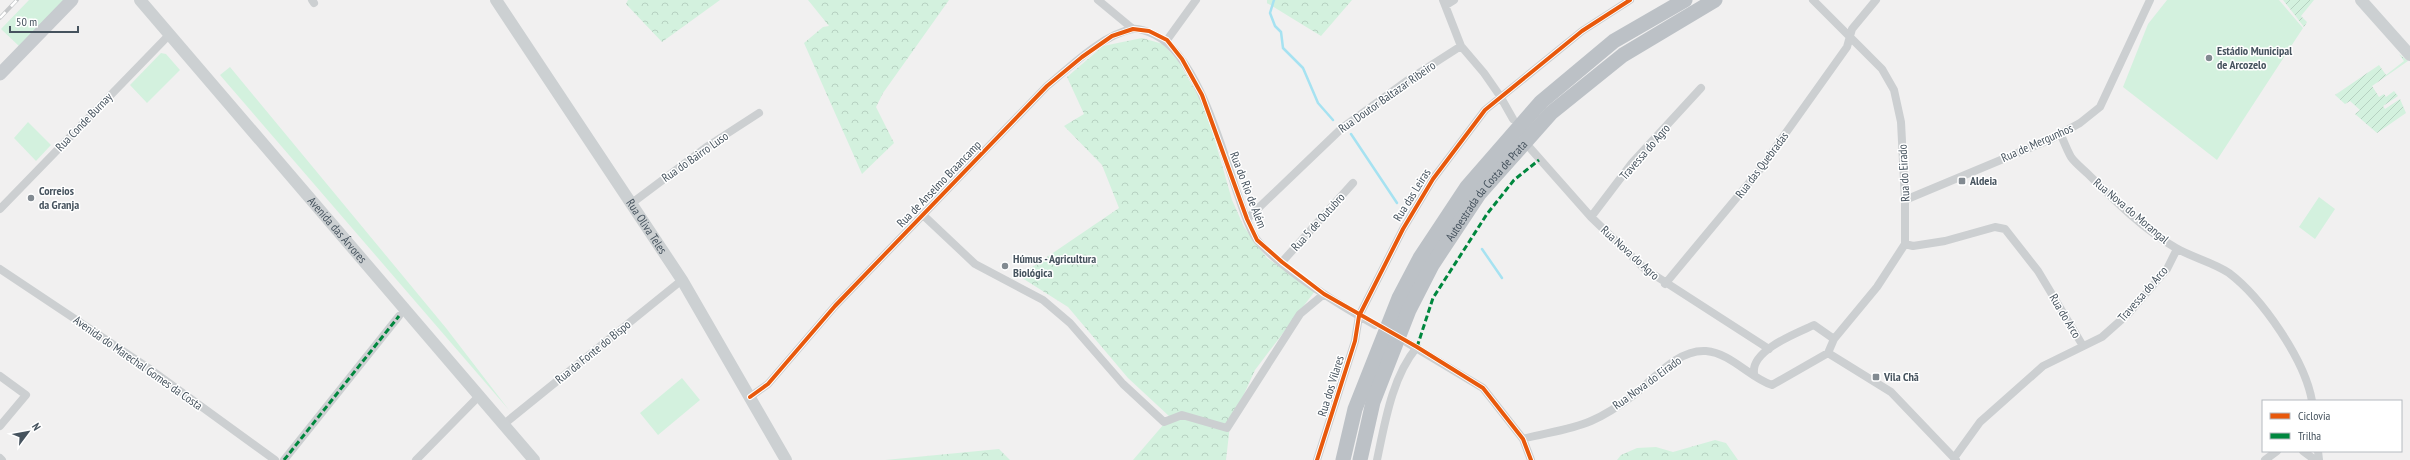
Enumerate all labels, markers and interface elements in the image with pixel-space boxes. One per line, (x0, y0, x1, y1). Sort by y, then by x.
scale bar (10, 8, 78, 34)
text: 50 m (16, 14, 37, 29)
place label: Estádio Municipal de Arcozelo (2217, 43, 2292, 72)
marker: Estádio Municipal de Arcozelo (2204, 53, 2214, 63)
street label: Rua Doutor Baltazar Ribeiro (1335, 57, 1438, 136)
street label: Rua Conde Burnay (52, 89, 116, 154)
street label: Rua de Mergunhos (1999, 120, 2075, 165)
street label: Travessa do Agro (1616, 121, 1673, 183)
street label: Rua do Bairro Luso (659, 128, 731, 185)
street label: Rua das Quebradas (1732, 129, 1791, 201)
street label: Rua de Anselmo Braancamp (893, 137, 984, 230)
street label: Autoestrada da Costa de Prata (1442, 137, 1530, 244)
street label: Rua do Eirado (1895, 144, 1912, 202)
street label: Rua do Rio de Além (1227, 149, 1270, 230)
street label: Rua das Leiras (1390, 166, 1434, 224)
place label: Aldeia (1969, 173, 1997, 188)
street label: Rua Nova do Morangal (2091, 175, 2172, 247)
marker: Aldeia (1957, 176, 1967, 186)
place label: Correios da Granja (39, 183, 79, 212)
street label: Rua 5 de Outubro (1288, 190, 1348, 254)
marker: Correios da Granja (26, 193, 36, 203)
street label: Avenida das Árvores (305, 193, 370, 266)
street label: Rua Oliva Teles (623, 196, 671, 257)
street label: Rua Nova do Agro (1598, 222, 1663, 283)
place label: Húmus - Agricultura Biológica (1013, 251, 1096, 280)
marker: Húmus - Agricultura Biológica (1000, 261, 1010, 271)
street label: Travessa do Arco (2115, 263, 2171, 324)
street label: Rua do Arco (2046, 291, 2085, 341)
street label: Avenida do Marechal Gomes da Costa (71, 312, 206, 413)
street label: Rua da Fonte do Bispo (552, 317, 633, 387)
street label: Rua Nova do Eirado (1610, 353, 1684, 412)
street label: Rua dos Vilares (1314, 354, 1347, 418)
place label: Vila Chã (1883, 369, 1919, 384)
marker: Vila Chã (1871, 372, 1881, 382)
legend (2262, 400, 2402, 452)
text: Ciclovia (2298, 408, 2330, 423)
north arrow (8, 412, 48, 452)
text: N (29, 420, 44, 433)
text: Trilha (2298, 428, 2321, 443)

